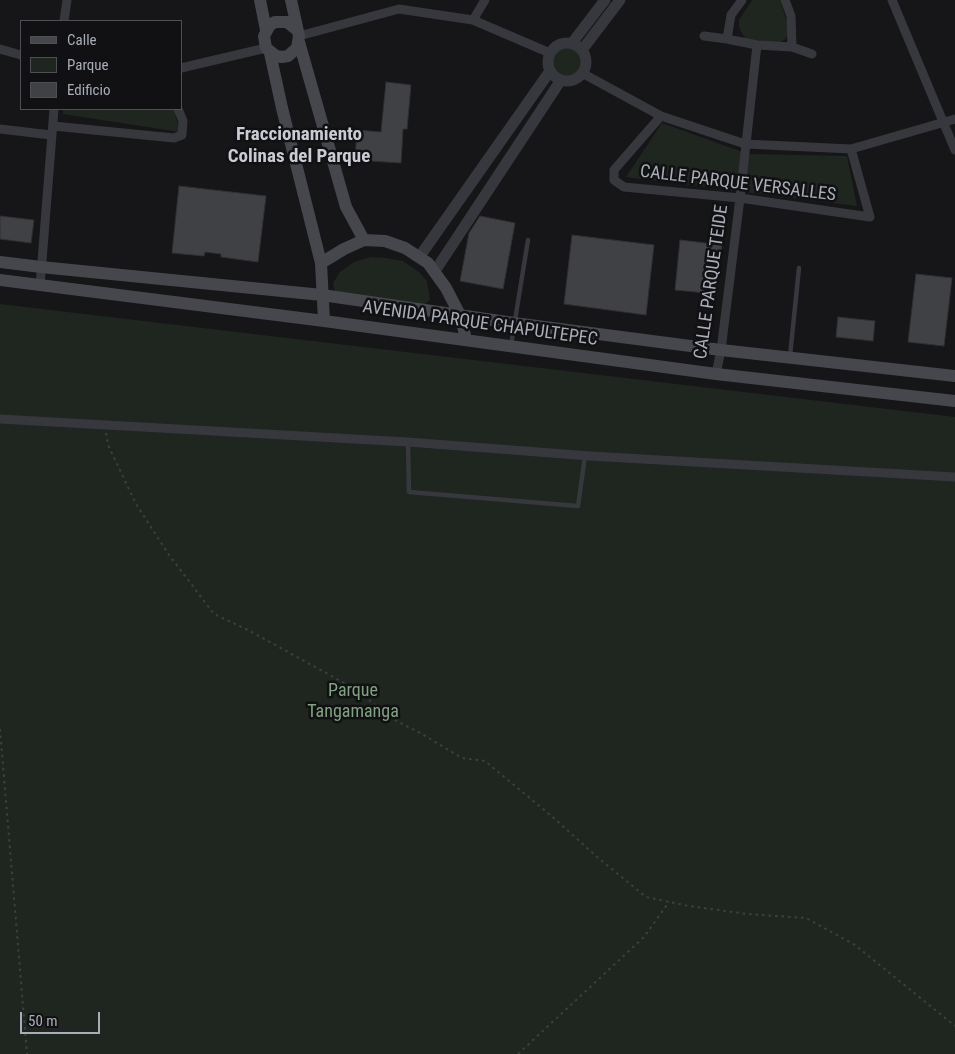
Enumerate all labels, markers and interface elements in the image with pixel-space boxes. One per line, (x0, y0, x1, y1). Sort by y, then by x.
legend (20, 20, 182, 110)
text: Calle (67, 31, 97, 49)
text: Parque (67, 56, 109, 74)
text: Edificio (67, 81, 110, 99)
district label: Fraccionamiento Colinas del Parque (228, 124, 370, 168)
street label: CALLE PARQUE VERSALLES (639, 161, 837, 207)
street label: CALLE PARQUE TEIDE (690, 203, 734, 361)
street label: AVENIDA PARQUE CHAPULTEPEC (361, 297, 599, 351)
park label: Parque Tangamanga (307, 680, 399, 722)
scale bar (22, 1002, 102, 1034)
text: 50 m (28, 1012, 58, 1030)

